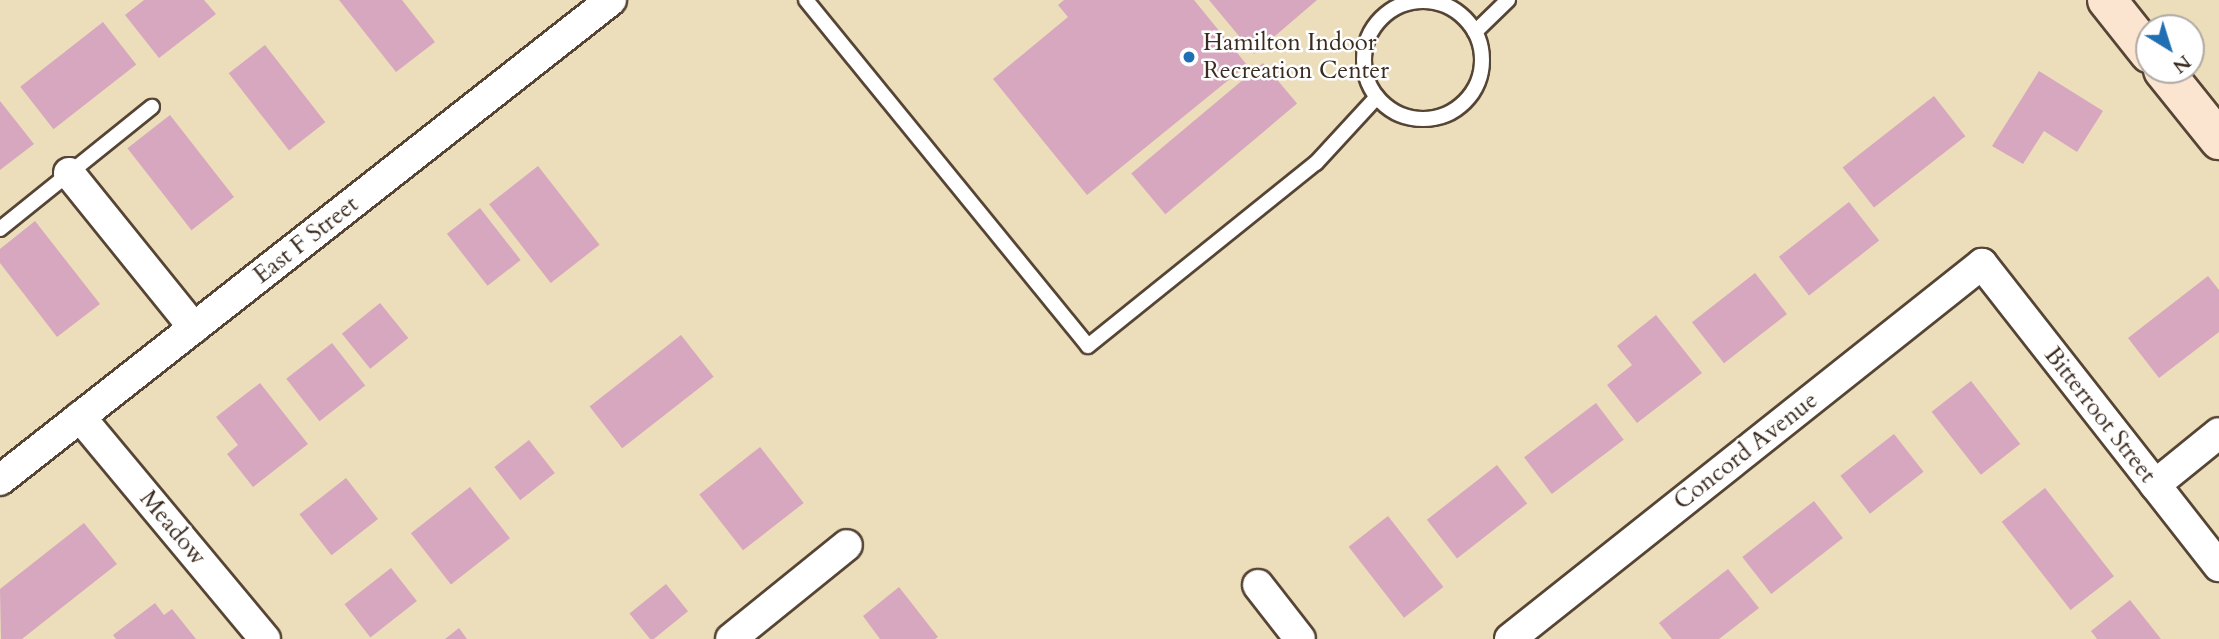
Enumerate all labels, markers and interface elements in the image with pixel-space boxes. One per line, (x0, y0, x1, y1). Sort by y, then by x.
north arrow (2135, 14, 2205, 84)
place label: Hamilton Indoor Recreation Center (1203, 29, 1389, 85)
marker: Hamilton Indoor Recreation Center (1181, 49, 1197, 65)
text: N (2167, 49, 2196, 79)
street label: East F Street (248, 190, 364, 290)
street label: Bitterroot Street (2038, 341, 2162, 489)
street label: Concord Avenue (1668, 386, 1824, 516)
street label: Meadow (133, 485, 213, 571)

